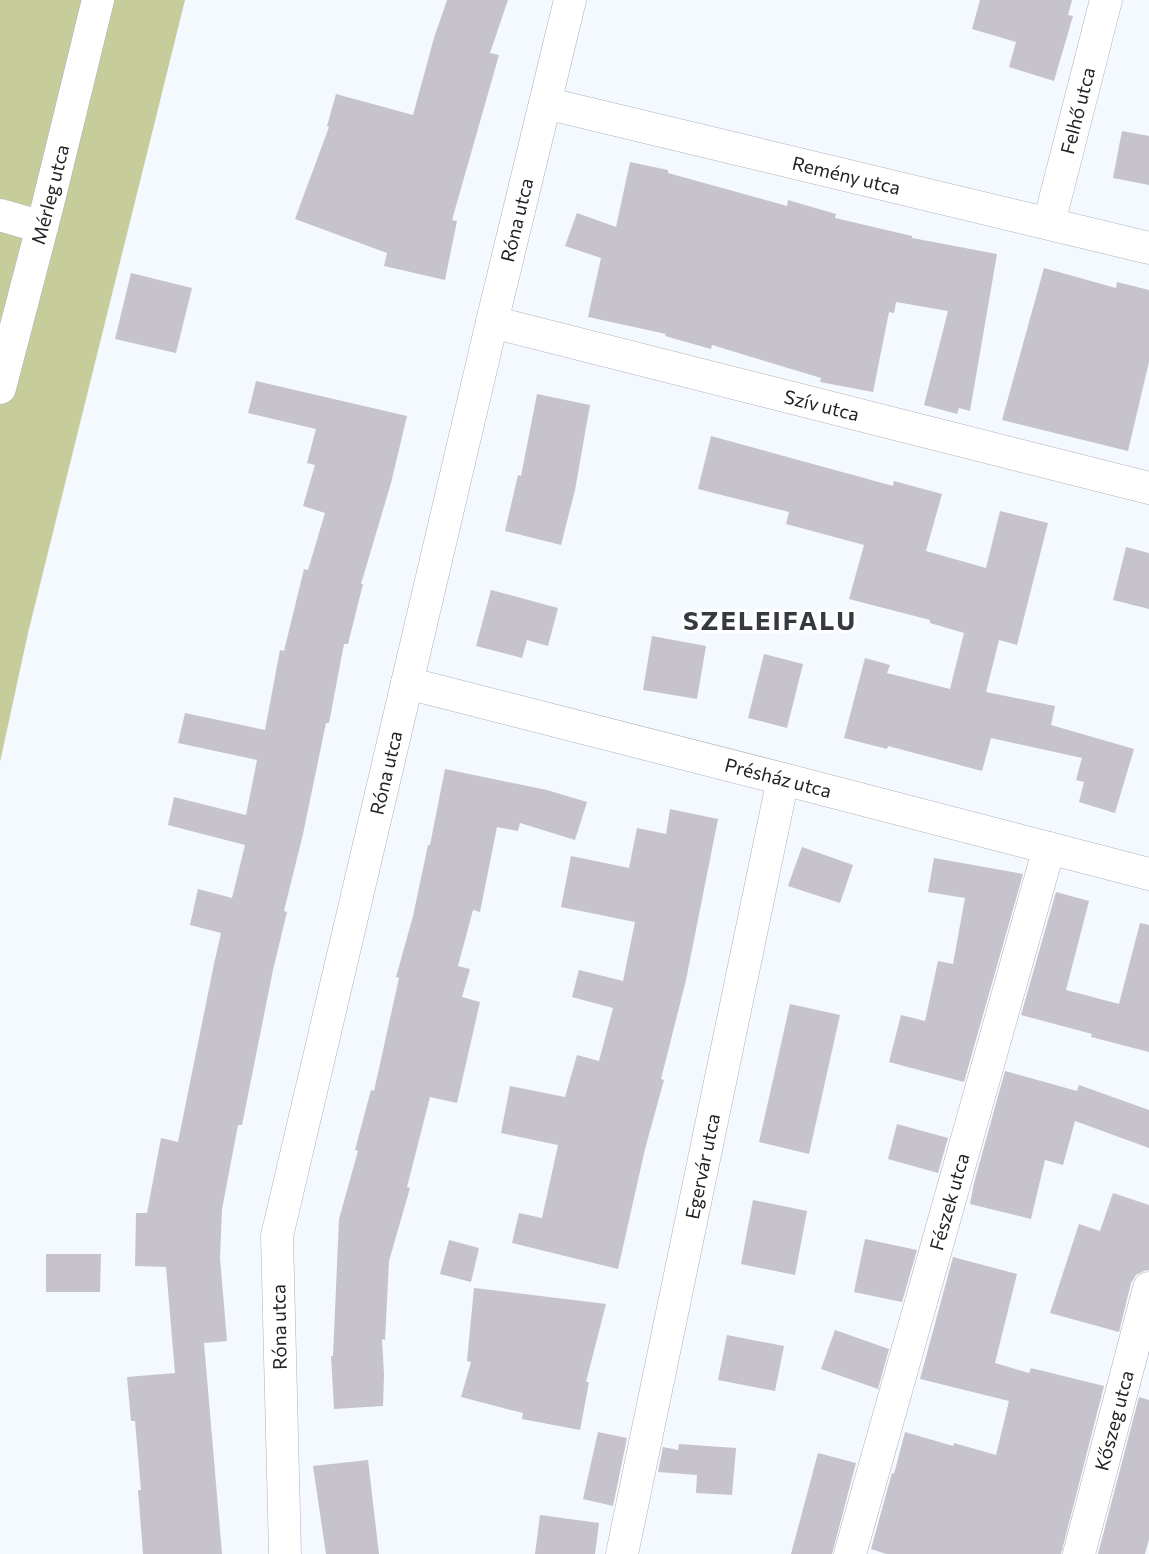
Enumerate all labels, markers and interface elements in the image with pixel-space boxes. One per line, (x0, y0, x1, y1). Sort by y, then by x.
street label: Felhő utca (1055, 65, 1099, 156)
street label: Mérleg utca (26, 142, 73, 247)
street label: Remény utca (790, 151, 903, 199)
street label: Róna utca (495, 176, 537, 264)
street label: Szív utca (782, 384, 862, 425)
district label: SZELEIFALU (683, 604, 857, 635)
street label: Róna utca (364, 728, 406, 817)
street label: Présház utca (722, 753, 834, 802)
street label: Egervár utca (680, 1111, 724, 1221)
street label: Fészek utca (924, 1150, 973, 1253)
street label: Róna utca (266, 1284, 291, 1370)
street label: Kőszeg utca (1089, 1368, 1138, 1473)

